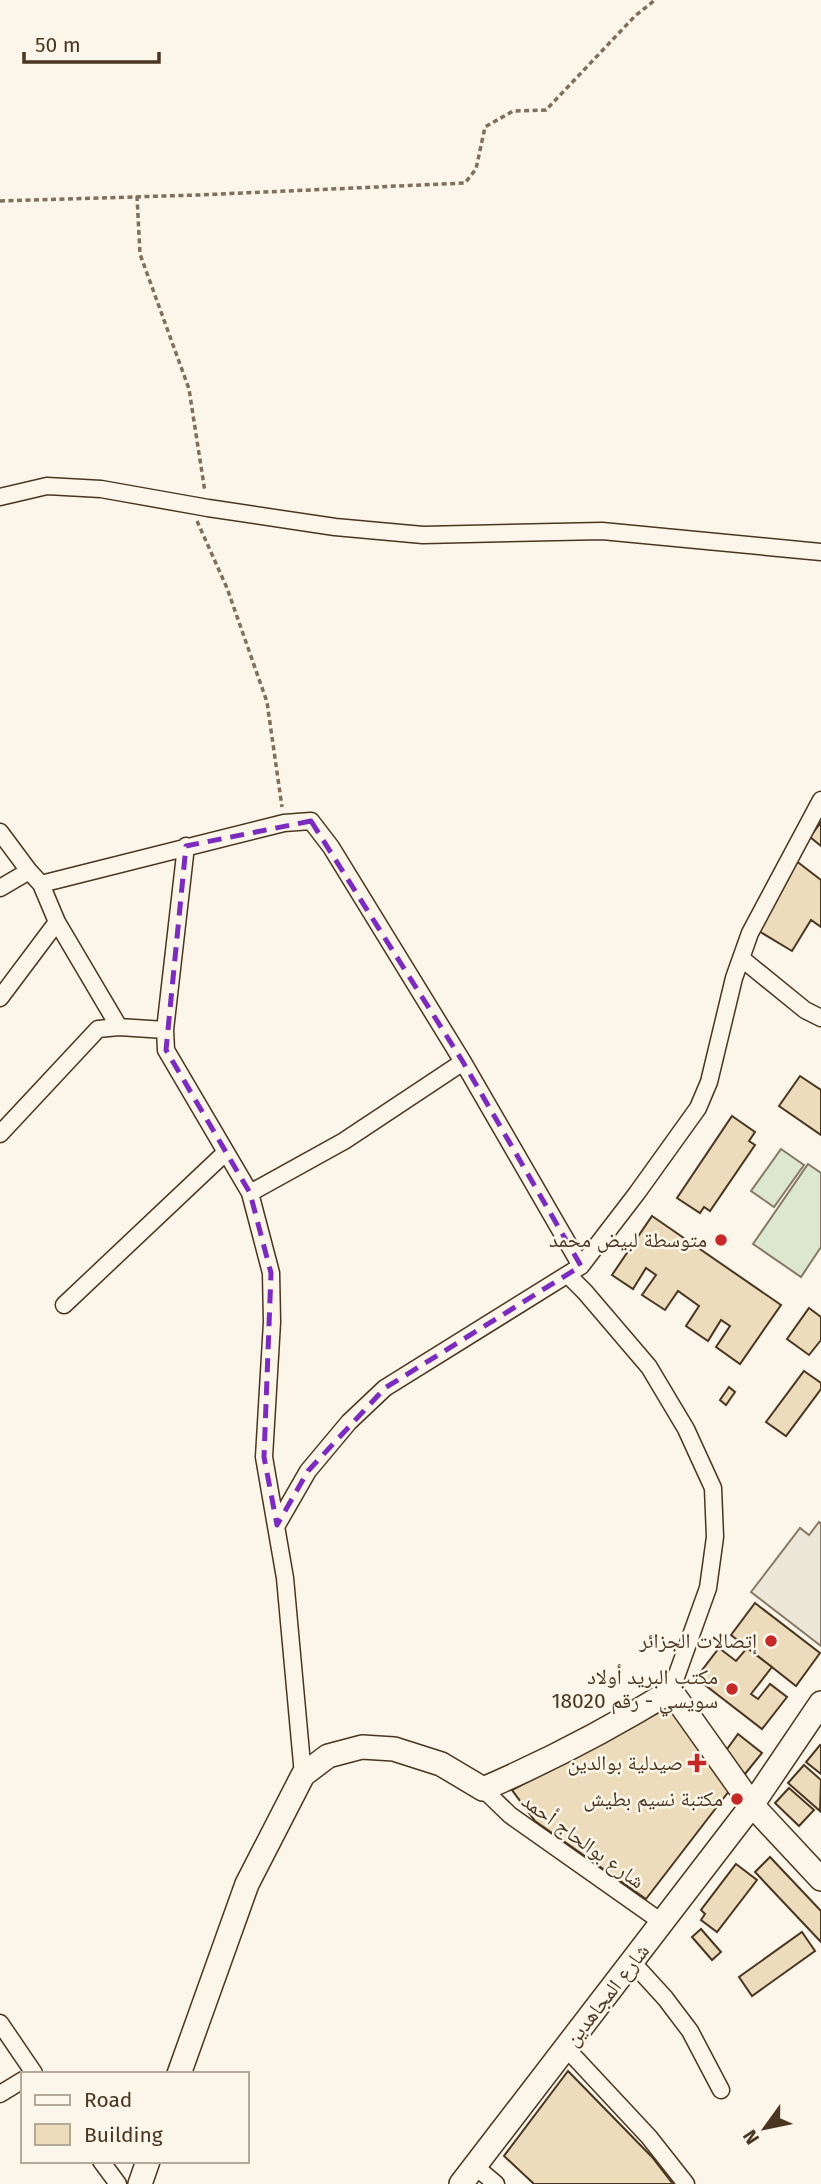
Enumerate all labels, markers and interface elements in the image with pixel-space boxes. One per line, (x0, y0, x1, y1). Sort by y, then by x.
scale bar (24, 21, 159, 65)
text: 50 m (35, 32, 81, 58)
place label: متوسطة لبيض محمد (549, 1227, 707, 1253)
marker: متوسطة لبيض محمد (713, 1232, 729, 1248)
place label: إتصالات الجزائر (638, 1628, 757, 1655)
marker: إتصالات الجزائر (763, 1633, 779, 1649)
place label: مكتب البريد أولاد سويسي - رقم 18020 (551, 1664, 718, 1717)
marker: مكتب البريد أولاد سويسي - رقم 18020 (724, 1681, 740, 1697)
place label: صيدلية بوالدين (567, 1750, 683, 1776)
marker: صيدلية بوالدين (689, 1755, 705, 1771)
place label: مكتبة نسيم بطيش (583, 1786, 723, 1813)
street label: شارع بوالحاج أحمد (516, 1788, 650, 1894)
marker: مكتبة نسيم بطيش (729, 1791, 745, 1807)
street label: شارع المجاهدين (559, 1939, 655, 2051)
legend (21, 2072, 248, 2163)
text: Road (84, 2087, 132, 2113)
north arrow (730, 2093, 800, 2163)
text: Building (84, 2122, 163, 2148)
text: N (738, 2125, 764, 2149)

